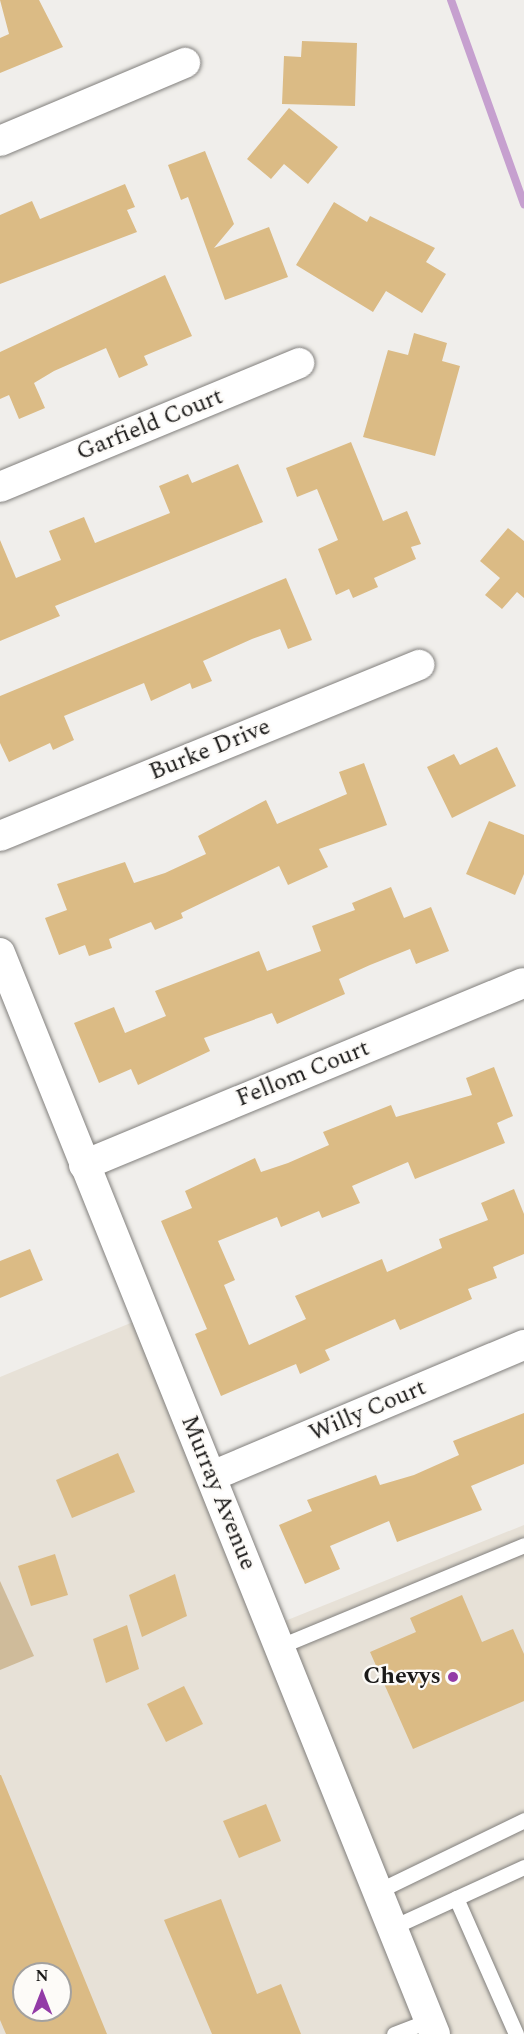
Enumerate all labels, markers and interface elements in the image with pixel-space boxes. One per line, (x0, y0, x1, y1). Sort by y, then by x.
street label: Garfield Court (72, 383, 228, 467)
street label: Burke Drive (145, 713, 275, 787)
street label: Fellom Court (232, 1034, 374, 1114)
street label: Willy Court (305, 1373, 431, 1449)
street label: Murray Avenue (174, 1412, 262, 1574)
place label: Chevys (363, 1663, 441, 1691)
marker: Chevys (446, 1670, 460, 1684)
north arrow (12, 1962, 72, 2022)
text: N (35, 1964, 49, 1988)

